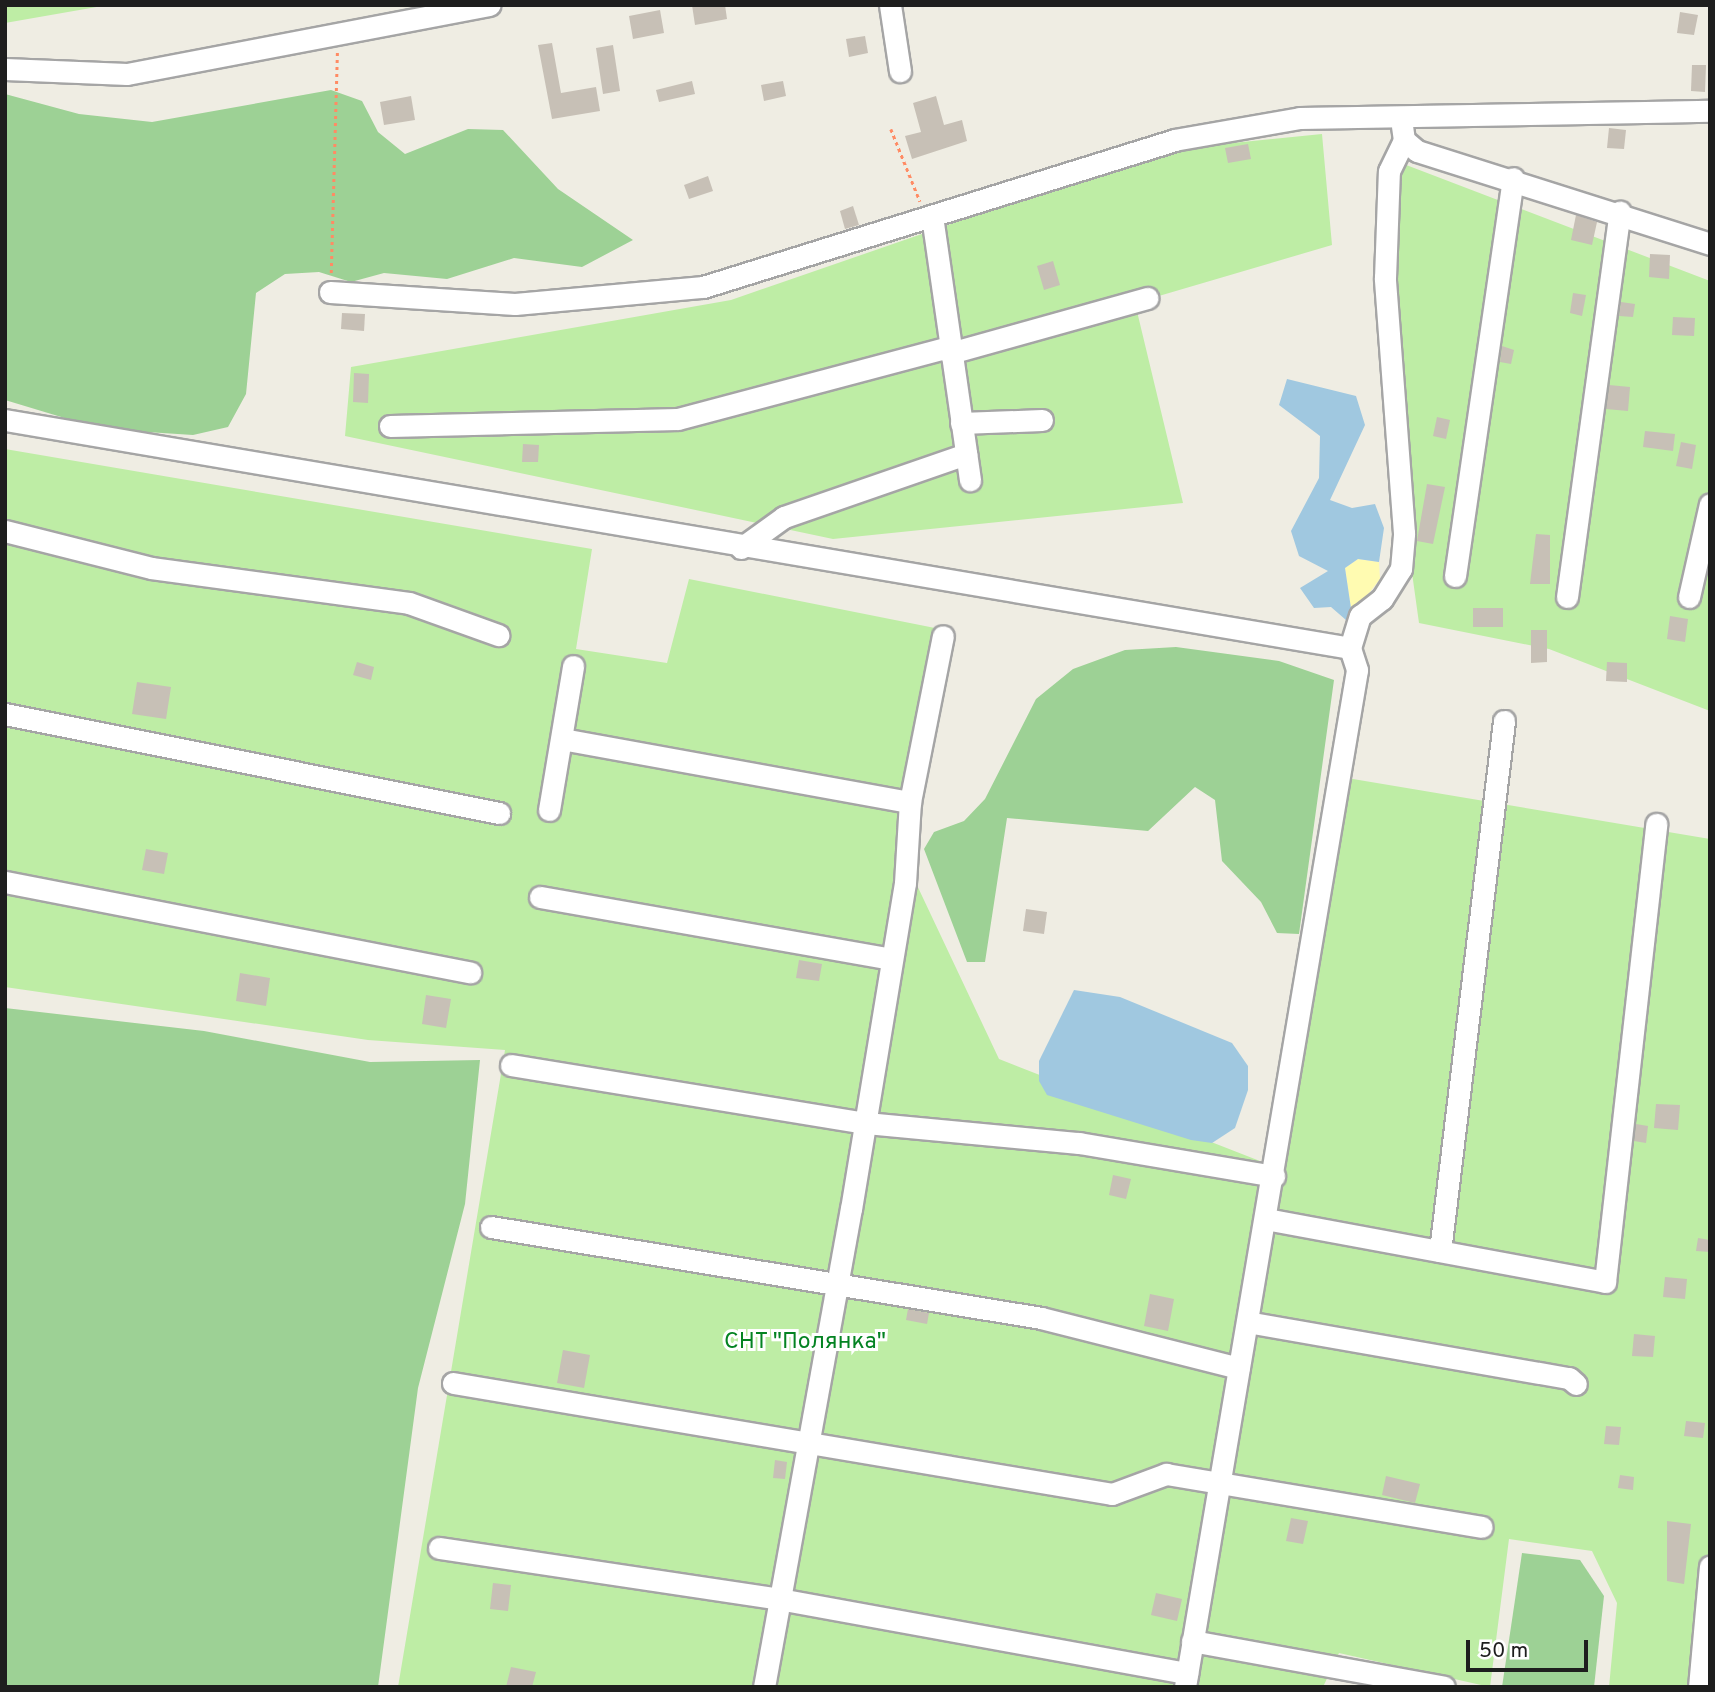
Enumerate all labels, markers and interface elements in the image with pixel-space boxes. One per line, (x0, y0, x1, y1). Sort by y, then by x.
park label: СНТ "Полянка" (724, 1329, 886, 1357)
scale bar (1470, 1626, 1592, 1670)
text: 50 m (1479, 1638, 1528, 1665)

